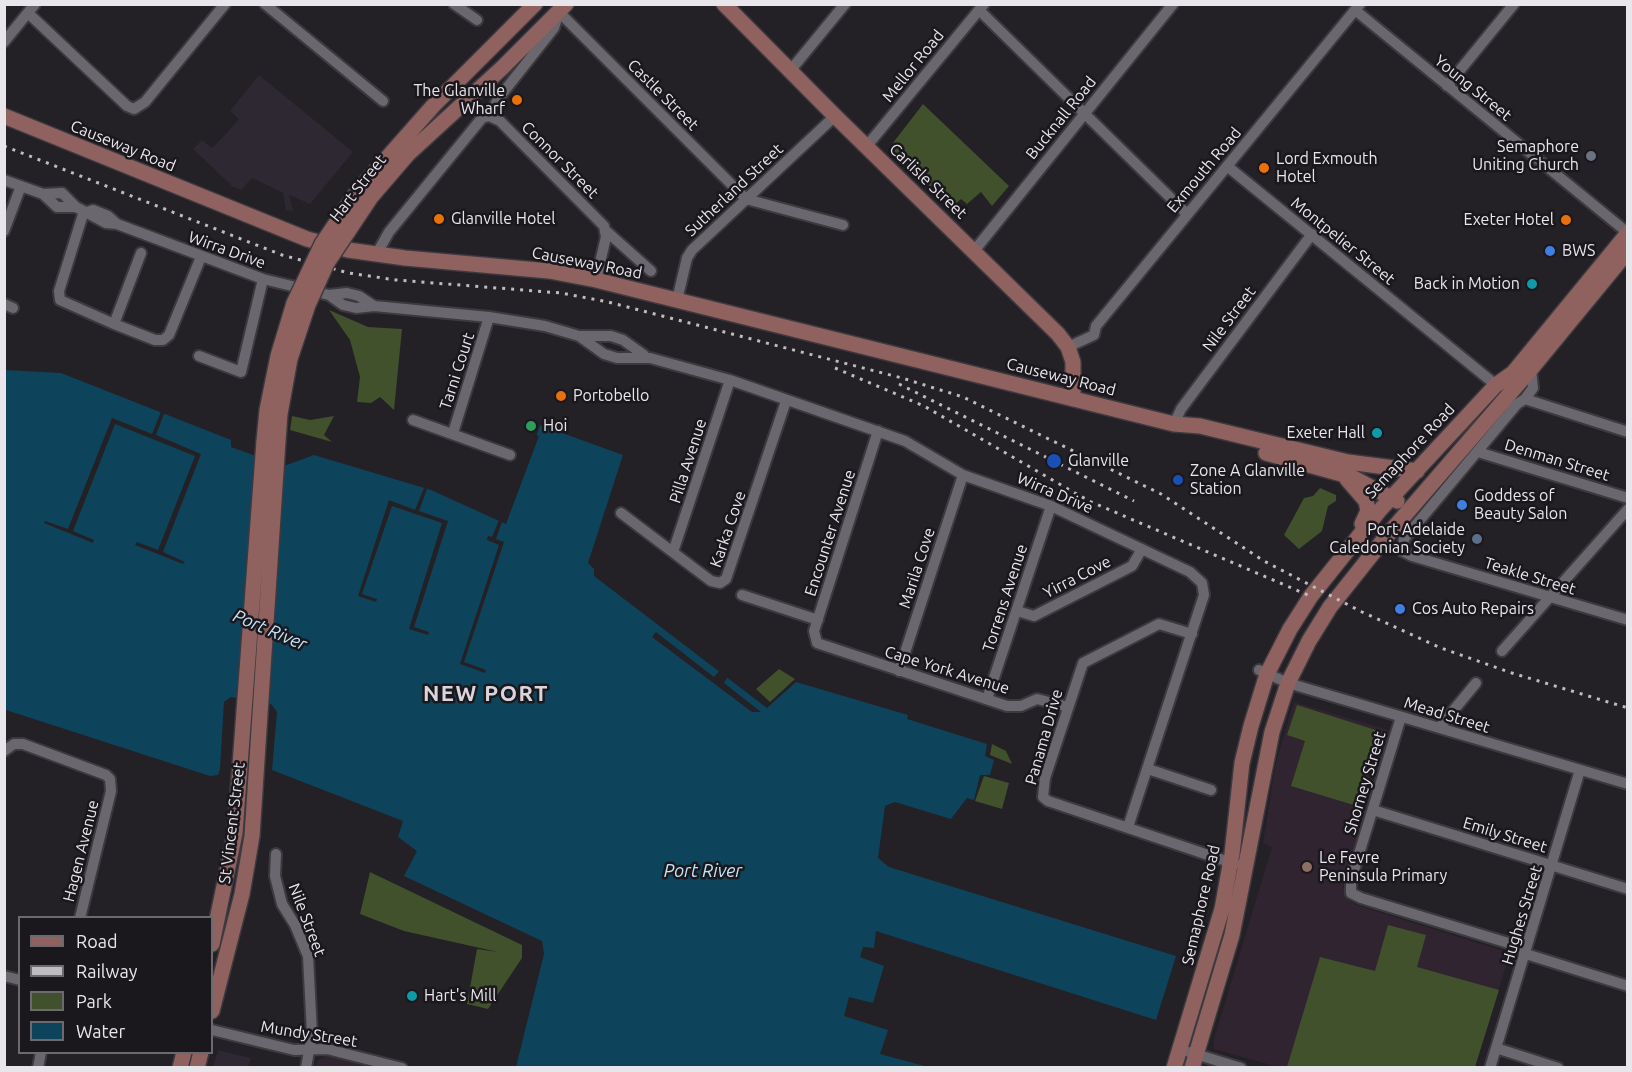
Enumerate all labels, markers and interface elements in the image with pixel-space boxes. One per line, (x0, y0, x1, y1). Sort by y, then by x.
street label: Mellor Road (878, 26, 948, 106)
street label: Young Street (1431, 51, 1515, 125)
street label: Castle Street (623, 55, 703, 135)
street label: Bucknall Road (1022, 73, 1100, 163)
place label: The Glanville Wharf (413, 81, 505, 119)
marker: The Glanville Wharf (510, 93, 524, 107)
street label: Causeway Road (68, 116, 178, 176)
street label: Connor Street (517, 117, 603, 203)
street label: Exmouth Road (1163, 123, 1245, 217)
place label: Semaphore Uniting Church (1472, 137, 1579, 175)
street label: Carlisle Street (885, 139, 971, 223)
street label: Sutherland Street (681, 140, 787, 240)
place label: Lord Exmouth Hotel (1276, 149, 1378, 187)
marker: Semaphore Uniting Church (1584, 149, 1598, 163)
street label: Hart Street (326, 151, 390, 225)
marker: Lord Exmouth Hotel (1257, 161, 1271, 175)
street label: Montpelier Street (1287, 193, 1399, 289)
place label: Glanville Hotel (451, 209, 556, 229)
place label: Exeter Hotel (1464, 210, 1554, 230)
marker: Glanville Hotel (432, 212, 446, 226)
marker: Exeter Hotel (1559, 213, 1573, 227)
street label: Wirra Drive (186, 227, 268, 273)
place label: BWS (1562, 241, 1595, 261)
street label: Causeway Road (530, 243, 644, 283)
marker: BWS (1543, 244, 1557, 258)
place label: Back in Motion (1414, 274, 1520, 294)
marker: Back in Motion (1525, 277, 1539, 291)
street label: Nile Street (1198, 283, 1260, 355)
street label: Tarni Court (436, 330, 478, 412)
street label: Causeway Road (1004, 354, 1118, 400)
place label: Portobello (573, 386, 649, 406)
marker: Portobello (554, 389, 568, 403)
street label: Semaphore Road (1361, 400, 1459, 502)
place label: Hoi (543, 416, 567, 436)
street label: Pilla Avenue (665, 416, 711, 506)
marker: Hoi (524, 419, 538, 433)
place label: Exeter Hall (1287, 423, 1365, 443)
marker: Exeter Hall (1370, 426, 1384, 440)
street label: Denman Street (1502, 435, 1612, 485)
place label: Glanville (1068, 451, 1129, 471)
marker: Glanville (1045, 452, 1063, 470)
place label: Zone A Glanville Station (1190, 461, 1305, 499)
street label: Encounter Avenue (800, 467, 860, 599)
street label: Wirra Drive (1014, 468, 1096, 518)
marker: Zone A Glanville Station (1171, 473, 1185, 487)
place label: Goddess of Beauty Salon (1474, 486, 1567, 524)
street label: Karka Cove (706, 488, 750, 570)
marker: Goddess of Beauty Salon (1455, 498, 1469, 512)
place label: Port Adelaide Caledonian Society (1329, 520, 1465, 558)
street label: Marila Cove (895, 525, 939, 611)
marker: Port Adelaide Caledonian Society (1470, 532, 1484, 546)
street label: Torrens Avenue (979, 542, 1031, 654)
street label: Yirra Cove (1040, 552, 1114, 602)
street label: Teakle Street (1482, 553, 1578, 599)
place label: Cos Auto Repairs (1412, 599, 1534, 619)
marker: Cos Auto Repairs (1393, 602, 1407, 616)
water label: Port River (230, 605, 310, 655)
street label: Cape York Avenue (882, 642, 1012, 698)
district label: NEW PORT (423, 681, 549, 707)
street label: Panama Drive (1021, 687, 1067, 787)
street label: Mead Street (1402, 693, 1492, 737)
street label: Shorney Street (1340, 729, 1390, 837)
street label: St Vincent Street (215, 761, 249, 885)
street label: Hagen Avenue (59, 798, 103, 904)
street label: Emily Street (1461, 813, 1549, 857)
street label: Semaphore Road (1178, 843, 1224, 967)
place label: Le Fevre Peninsula Primary (1319, 848, 1447, 886)
water label: Port River (664, 860, 742, 882)
marker: Le Fevre Peninsula Primary (1300, 860, 1314, 874)
street label: Hughes Street (1498, 863, 1546, 967)
street label: Nile Street (284, 881, 330, 959)
legend (18, 916, 213, 1054)
text: Road (76, 931, 118, 951)
text: Railway (76, 961, 137, 981)
place label: Hart's Mill (424, 986, 496, 1006)
marker: Hart's Mill (405, 989, 419, 1003)
text: Park (76, 991, 112, 1011)
street label: Mundy Street (259, 1017, 359, 1051)
text: Water (76, 1021, 125, 1041)

